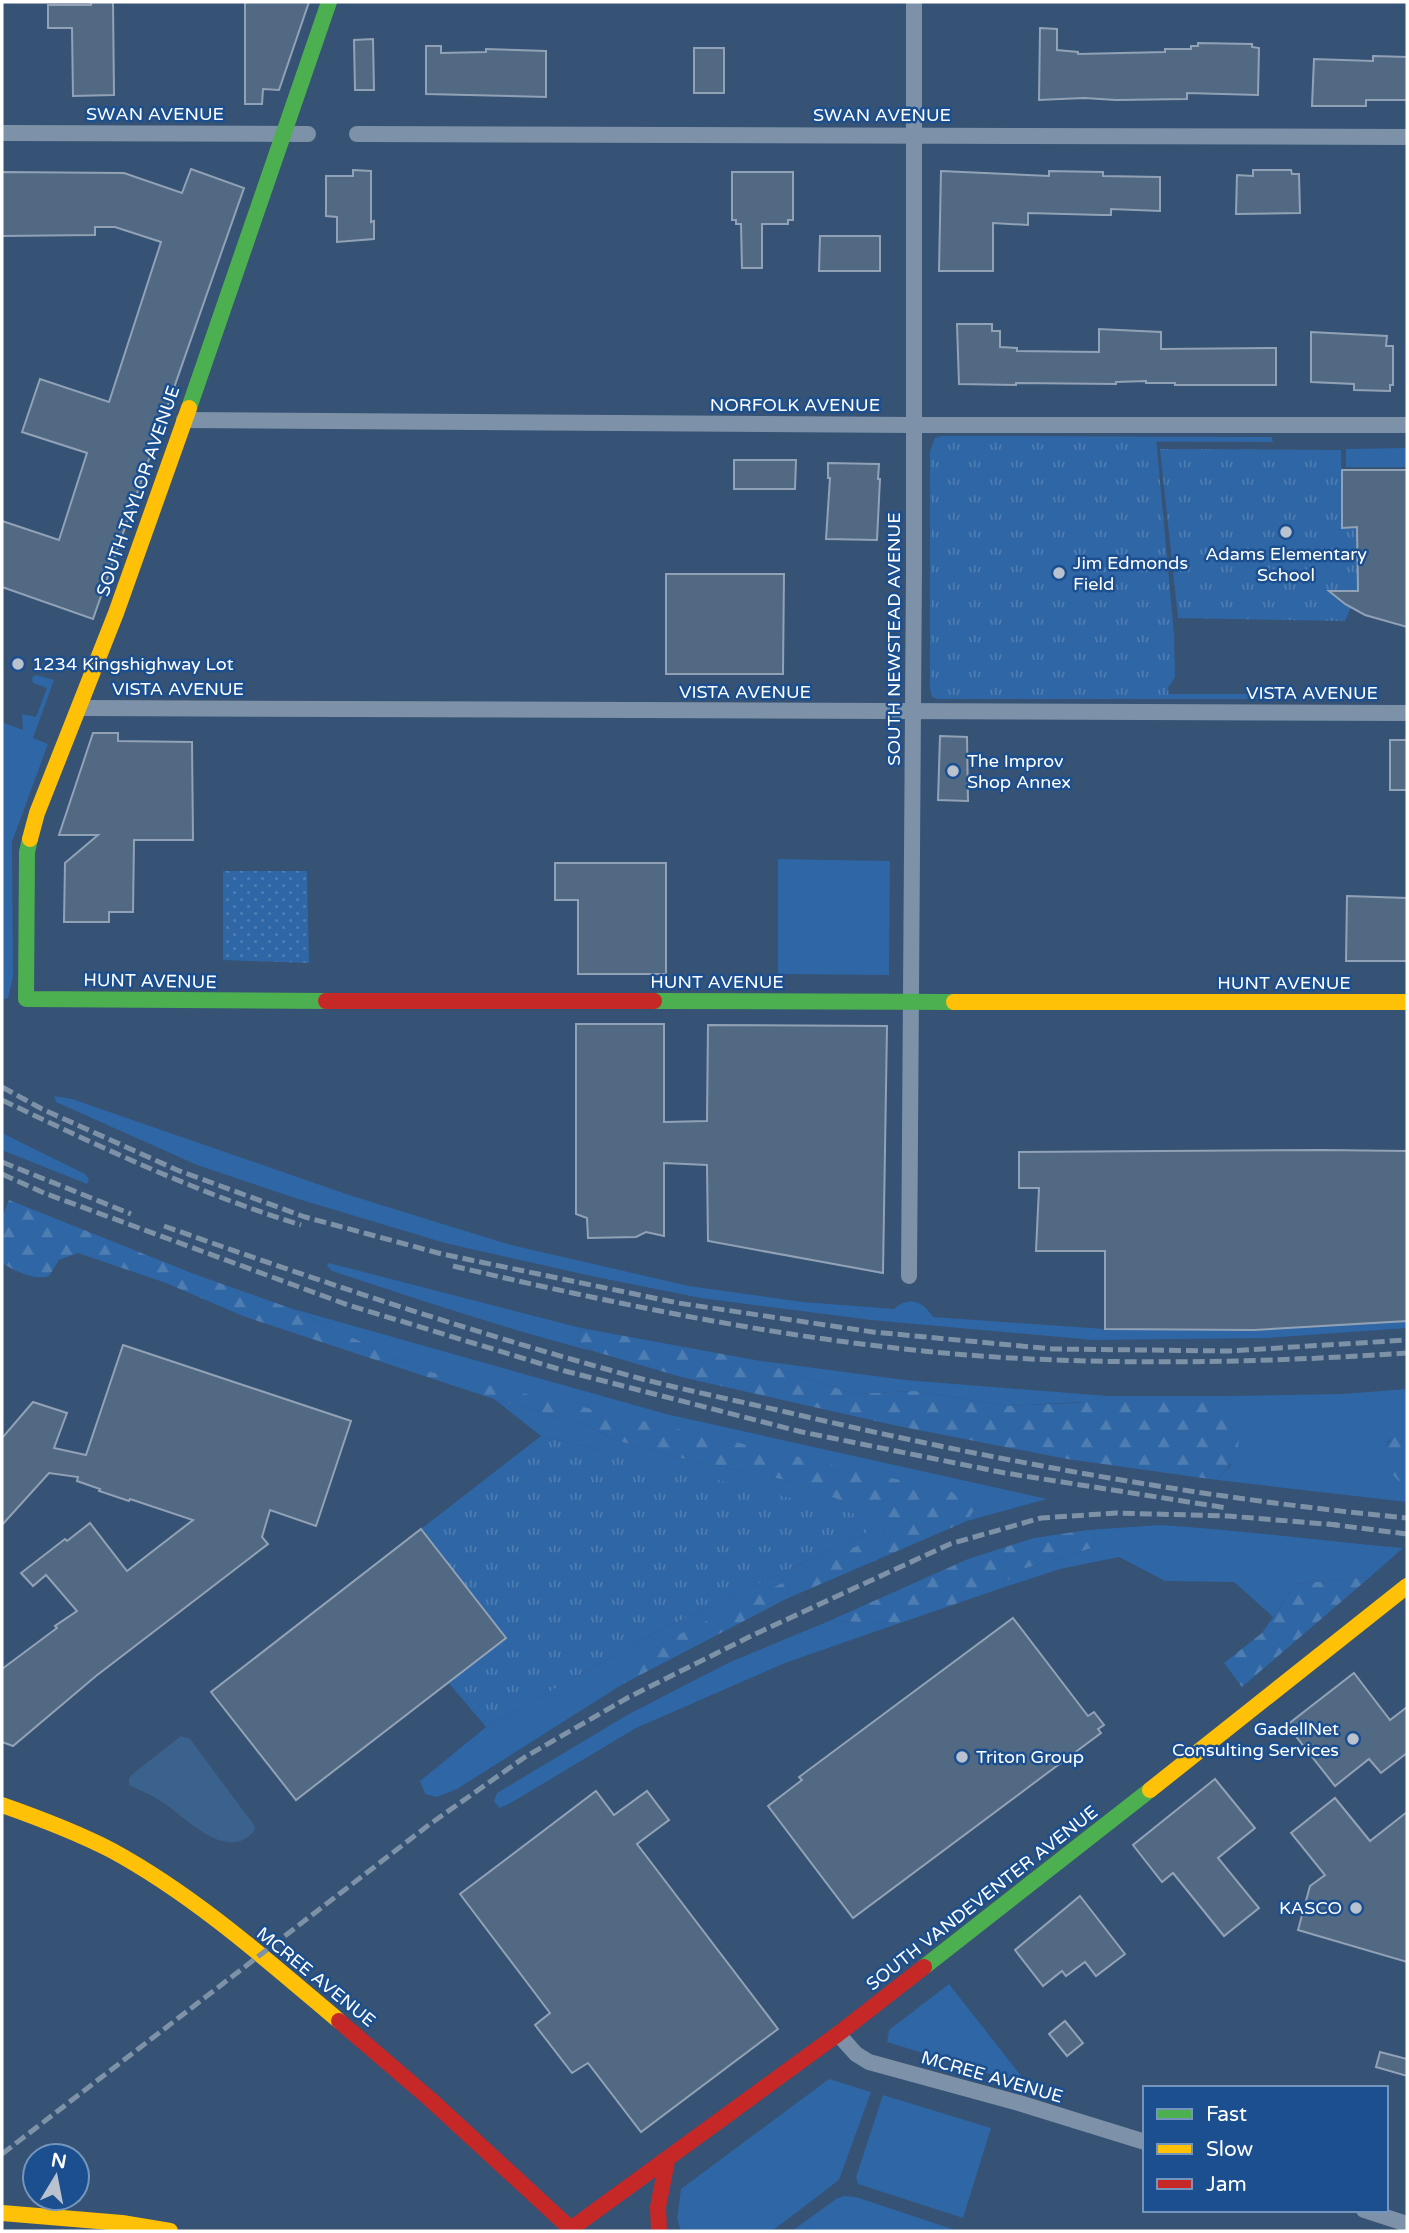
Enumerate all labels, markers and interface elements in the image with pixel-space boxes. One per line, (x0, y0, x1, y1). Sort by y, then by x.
street label: SWAN AVENUE (86, 103, 224, 125)
street label: SWAN AVENUE (813, 104, 951, 126)
street label: SOUTH TAYLOR AVENUE (92, 383, 184, 599)
street label: NORFOLK AVENUE (710, 394, 880, 416)
street label: SOUTH NEWSTEAD AVENUE (883, 512, 905, 766)
marker: Adams Elementary School (1278, 524, 1294, 540)
place label: Adams Elementary School (1205, 543, 1367, 586)
place label: Jim Edmonds Field (1073, 552, 1188, 595)
marker: Jim Edmonds Field (1051, 565, 1067, 581)
place label: 1234 Kingshighway Lot (32, 653, 234, 675)
marker: 1234 Kingshighway Lot (10, 656, 26, 672)
street label: VISTA AVENUE (112, 678, 244, 700)
street label: VISTA AVENUE (679, 681, 811, 703)
street label: VISTA AVENUE (1246, 682, 1378, 704)
place label: The Improv Shop Annex (967, 750, 1071, 793)
marker: The Improv Shop Annex (945, 763, 961, 779)
street label: HUNT AVENUE (83, 969, 217, 993)
street label: HUNT AVENUE (650, 971, 784, 993)
street label: HUNT AVENUE (1217, 972, 1351, 994)
place label: GadellNet Consulting Services (1172, 1718, 1339, 1761)
marker: GadellNet Consulting Services (1345, 1731, 1361, 1747)
place label: Triton Group (976, 1746, 1084, 1768)
marker: Triton Group (954, 1749, 970, 1765)
street label: SOUTH VANDEVENTER AVENUE (862, 1801, 1102, 1995)
place label: KASCO (1279, 1897, 1342, 1919)
marker: KASCO (1348, 1900, 1364, 1916)
street label: MCREE AVENUE (252, 1922, 380, 2032)
street label: MCREE AVENUE (919, 2046, 1065, 2108)
legend (1143, 2086, 1388, 2212)
text: Fast (1206, 2102, 1247, 2127)
text: Slow (1206, 2137, 1254, 2162)
north arrow (21, 2142, 91, 2212)
text: N (49, 2149, 68, 2173)
text: Jam (1206, 2172, 1247, 2197)

